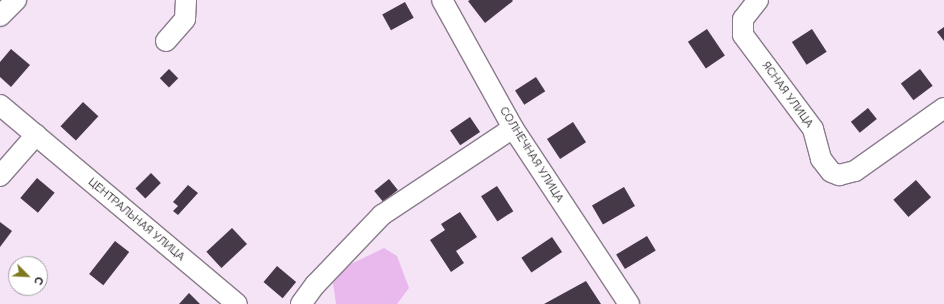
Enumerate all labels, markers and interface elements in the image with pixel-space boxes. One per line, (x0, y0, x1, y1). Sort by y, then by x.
street label: ЯСНАЯ УЛИЦА (759, 59, 815, 131)
street label: СОЛНЕЧНАЯ УЛИЦА (496, 105, 566, 205)
street label: ЦЕНТРАЛЬНАЯ УЛИЦА (85, 176, 187, 264)
north arrow (8, 256, 48, 296)
text: С (31, 275, 46, 287)

